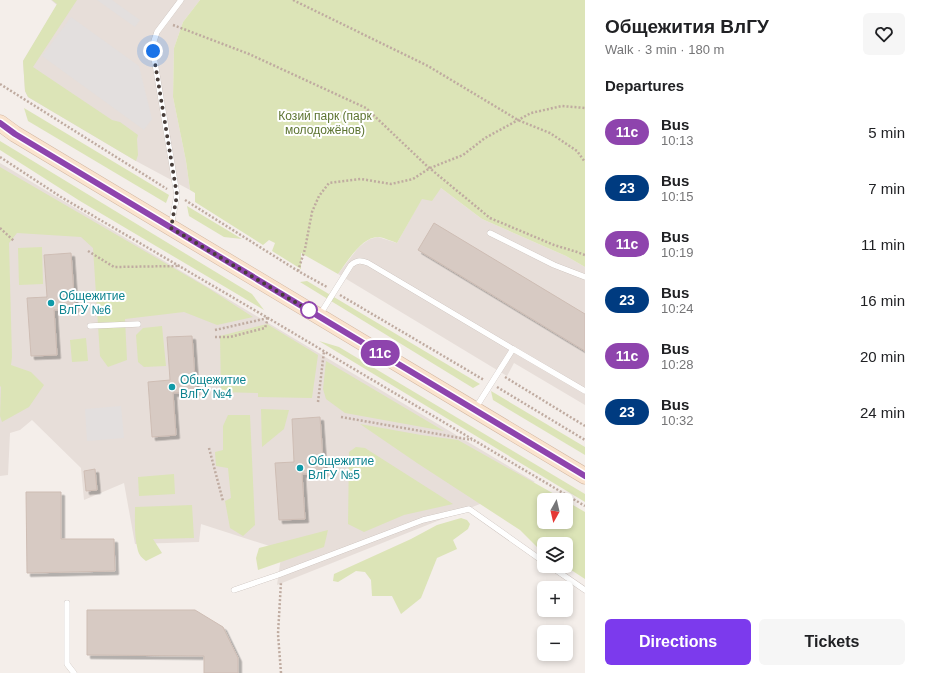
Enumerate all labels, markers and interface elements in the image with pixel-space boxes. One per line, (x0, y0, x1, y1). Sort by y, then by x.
button: heart (863, 13, 905, 55)
text: Общежития ВлГУ (605, 16, 769, 37)
your location (143, 41, 163, 61)
text: Walk · 3 min · 180 m (605, 42, 724, 57)
text: Departures (605, 77, 684, 94)
park label: Козий парк (парк молодожёнов) (278, 109, 372, 137)
text: Bus (661, 116, 689, 133)
text: 11с (616, 124, 638, 140)
text: 5 min (868, 124, 905, 141)
text: 10:13 (661, 133, 694, 148)
text: Bus (661, 172, 689, 189)
text: 23 (619, 180, 635, 196)
text: 7 min (868, 180, 905, 197)
text: 10:15 (661, 189, 694, 204)
text: Bus (661, 228, 689, 245)
text: 11с (616, 236, 638, 252)
text: 11 min (861, 236, 905, 253)
text: 10:19 (661, 245, 694, 260)
text: Bus (661, 284, 689, 301)
place label: Общежитие ВлГУ №6 (59, 289, 125, 317)
text: 23 (619, 292, 635, 308)
text: 16 min (860, 292, 905, 309)
marker: Общежитие ВлГУ №6 (46, 298, 56, 308)
unlabelled marker (300, 301, 318, 319)
text: 10:24 (661, 301, 694, 316)
line badge: 11с (357, 340, 403, 366)
text: Bus (661, 340, 689, 357)
text: 11с (369, 345, 391, 361)
text: 11с (616, 348, 638, 364)
text: 20 min (860, 348, 905, 365)
text: 10:28 (661, 357, 694, 372)
place label: Общежитие ВлГУ №4 (180, 373, 246, 401)
marker: Общежитие ВлГУ №4 (167, 382, 177, 392)
text: Bus (661, 396, 689, 413)
text: 23 (619, 404, 635, 420)
text: 24 min (860, 404, 905, 421)
text: 10:32 (661, 413, 694, 428)
place label: Общежитие ВлГУ №5 (308, 454, 374, 482)
marker: Общежитие ВлГУ №5 (295, 463, 305, 473)
north arrow (537, 493, 573, 529)
map controls (537, 493, 573, 661)
button: layers (537, 537, 573, 573)
button: + (537, 581, 573, 617)
button: Directions (605, 619, 751, 665)
button: Tickets (759, 619, 905, 665)
button: − (537, 625, 573, 661)

